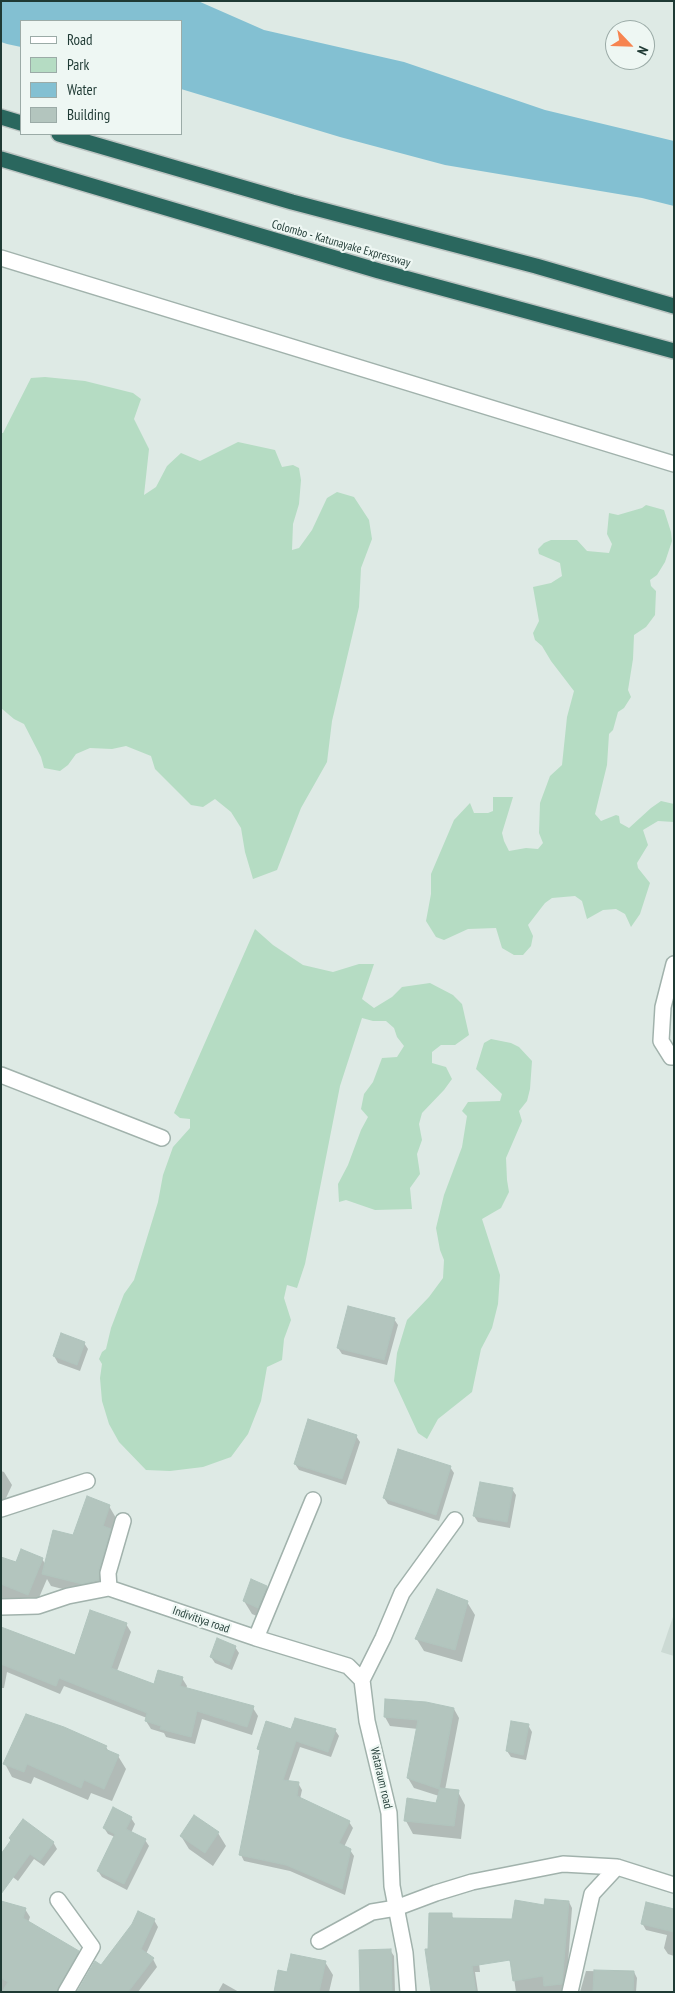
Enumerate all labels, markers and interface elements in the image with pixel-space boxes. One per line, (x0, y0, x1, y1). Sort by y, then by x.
legend (20, 20, 182, 135)
north arrow (605, 20, 655, 70)
text: Road (67, 30, 93, 49)
text: N (633, 44, 653, 58)
text: Park (67, 55, 89, 74)
text: Water (67, 80, 97, 99)
text: Building (67, 105, 110, 124)
street label: Colombo - Katunayake Expressway (270, 217, 412, 271)
street label: Indivitiya road (171, 1604, 231, 1636)
street label: Wataraum road (367, 1746, 395, 1810)

